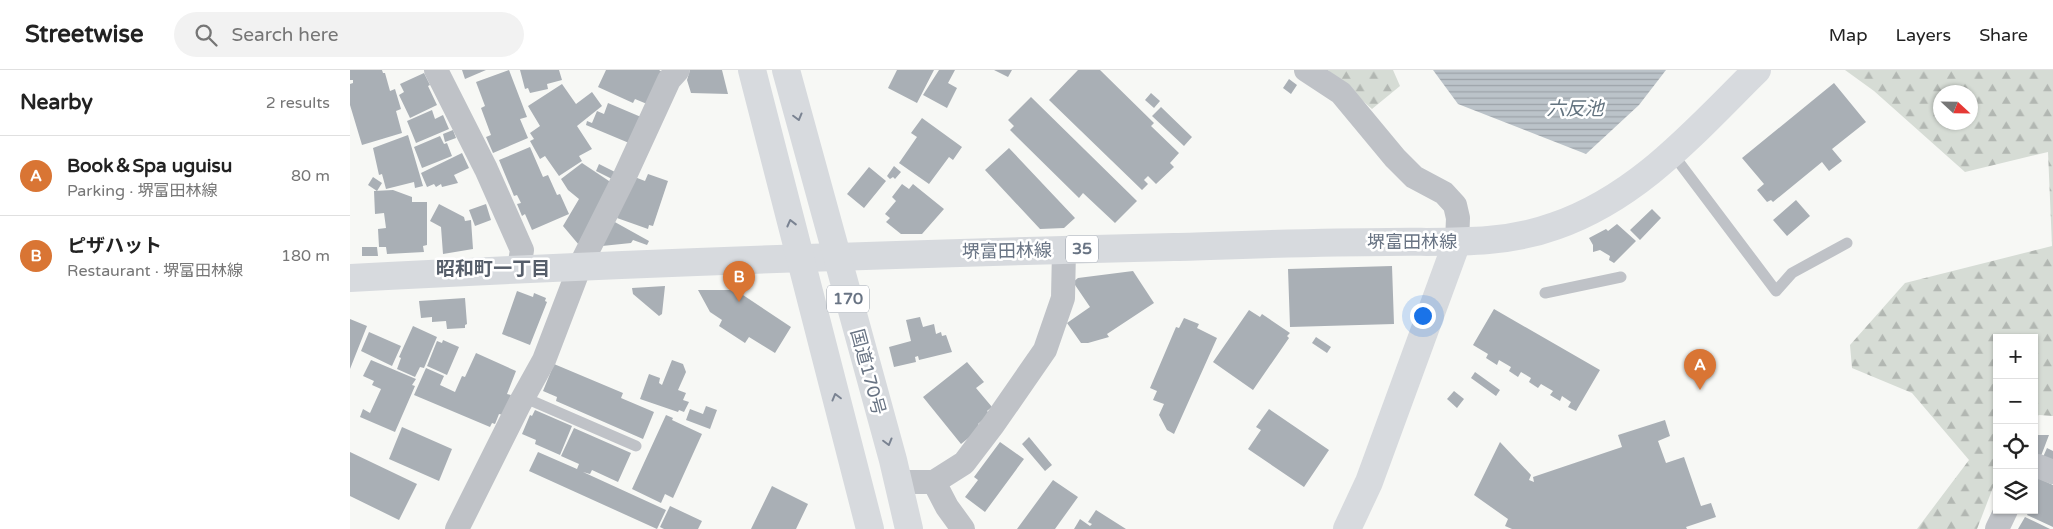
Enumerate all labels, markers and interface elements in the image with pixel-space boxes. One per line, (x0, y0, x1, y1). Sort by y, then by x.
search box (174, 12, 524, 57)
text: Streetwise (25, 20, 144, 49)
icon: search (192, 21, 220, 49)
text: Search here (232, 24, 338, 46)
text: Map (1829, 24, 1868, 46)
text: Layers (1896, 24, 1951, 46)
text: Share (1979, 24, 2028, 46)
north arrow (1933, 85, 1978, 130)
text: Nearby (20, 90, 93, 115)
text: 2 results (266, 93, 330, 113)
water label: 六反池 (1546, 98, 1605, 120)
one-way arrow (792, 113, 803, 122)
text: Book＆Spa uguisu (67, 155, 232, 177)
text: A (30, 166, 42, 186)
text: 80 m (291, 166, 330, 186)
text: Parking · 堺富田林線 (67, 181, 217, 201)
one-way arrow (786, 218, 797, 227)
street label: 堺富田林線 (1367, 231, 1457, 253)
text: ピザハット (67, 235, 162, 257)
road number: 35 (1066, 235, 1098, 262)
street label: 堺富田林線 (962, 239, 1052, 263)
text: B (30, 246, 42, 266)
text: 180 m (281, 246, 330, 266)
district label: 昭和町一丁目 (436, 258, 550, 280)
text: Restaurant · 堺富田林線 (67, 261, 243, 281)
pin: B (723, 261, 755, 302)
road number: 170 (827, 285, 869, 312)
your location (1410, 303, 1436, 329)
street label: 国道170号 (846, 327, 890, 417)
map controls (1993, 334, 2038, 514)
button: + (1993, 334, 2038, 379)
pin: A (1684, 349, 1716, 390)
button: − (1993, 379, 2038, 424)
one-way arrow (831, 393, 842, 402)
button: locate (1993, 424, 2038, 469)
one-way arrow (882, 438, 893, 447)
button: layers (1993, 469, 2038, 514)

